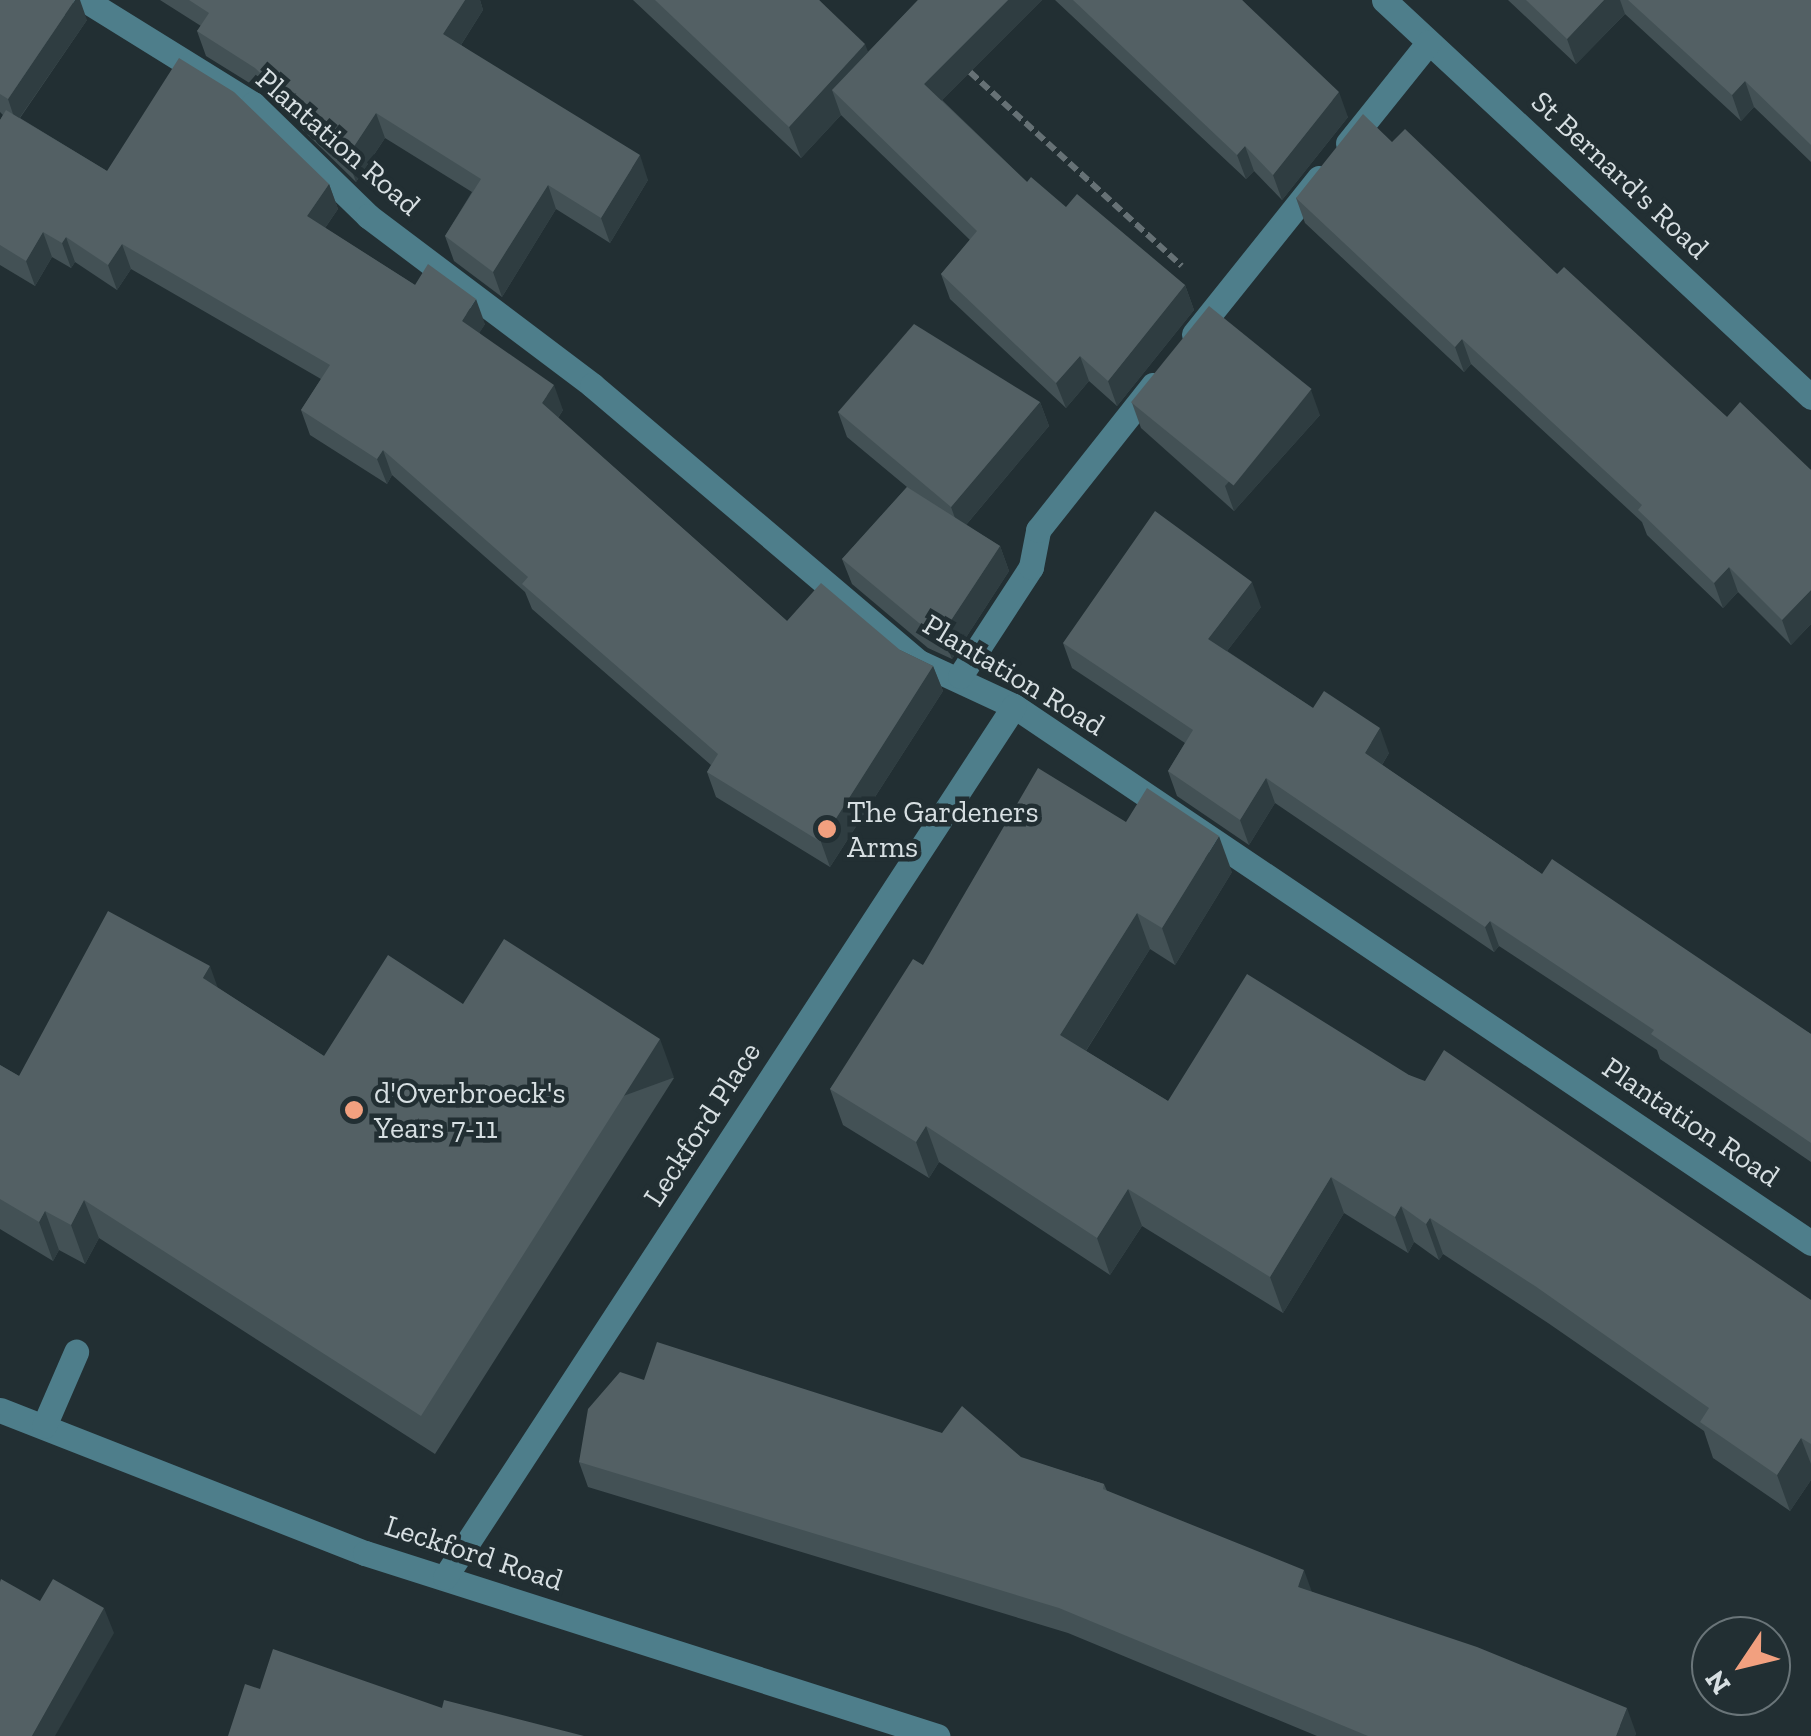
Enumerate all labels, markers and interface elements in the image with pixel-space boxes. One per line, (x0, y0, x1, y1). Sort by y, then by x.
street label: Plantation Road (248, 61, 428, 223)
street label: St Bernard's Road (1524, 84, 1716, 266)
street label: Plantation Road (916, 607, 1112, 743)
place label: The Gardeners Arms (847, 794, 1039, 864)
marker: The Gardeners Arms (816, 818, 838, 840)
street label: Leckford Place (636, 1035, 768, 1213)
street label: Plantation Road (1596, 1050, 1786, 1194)
place label: d'Overbroeck's Years 7-11 (374, 1075, 566, 1146)
marker: d'Overbroeck's Years 7-11 (343, 1099, 365, 1121)
street label: Leckford Road (380, 1507, 568, 1599)
north arrow (1691, 1616, 1791, 1716)
text: N (1698, 1664, 1737, 1701)

